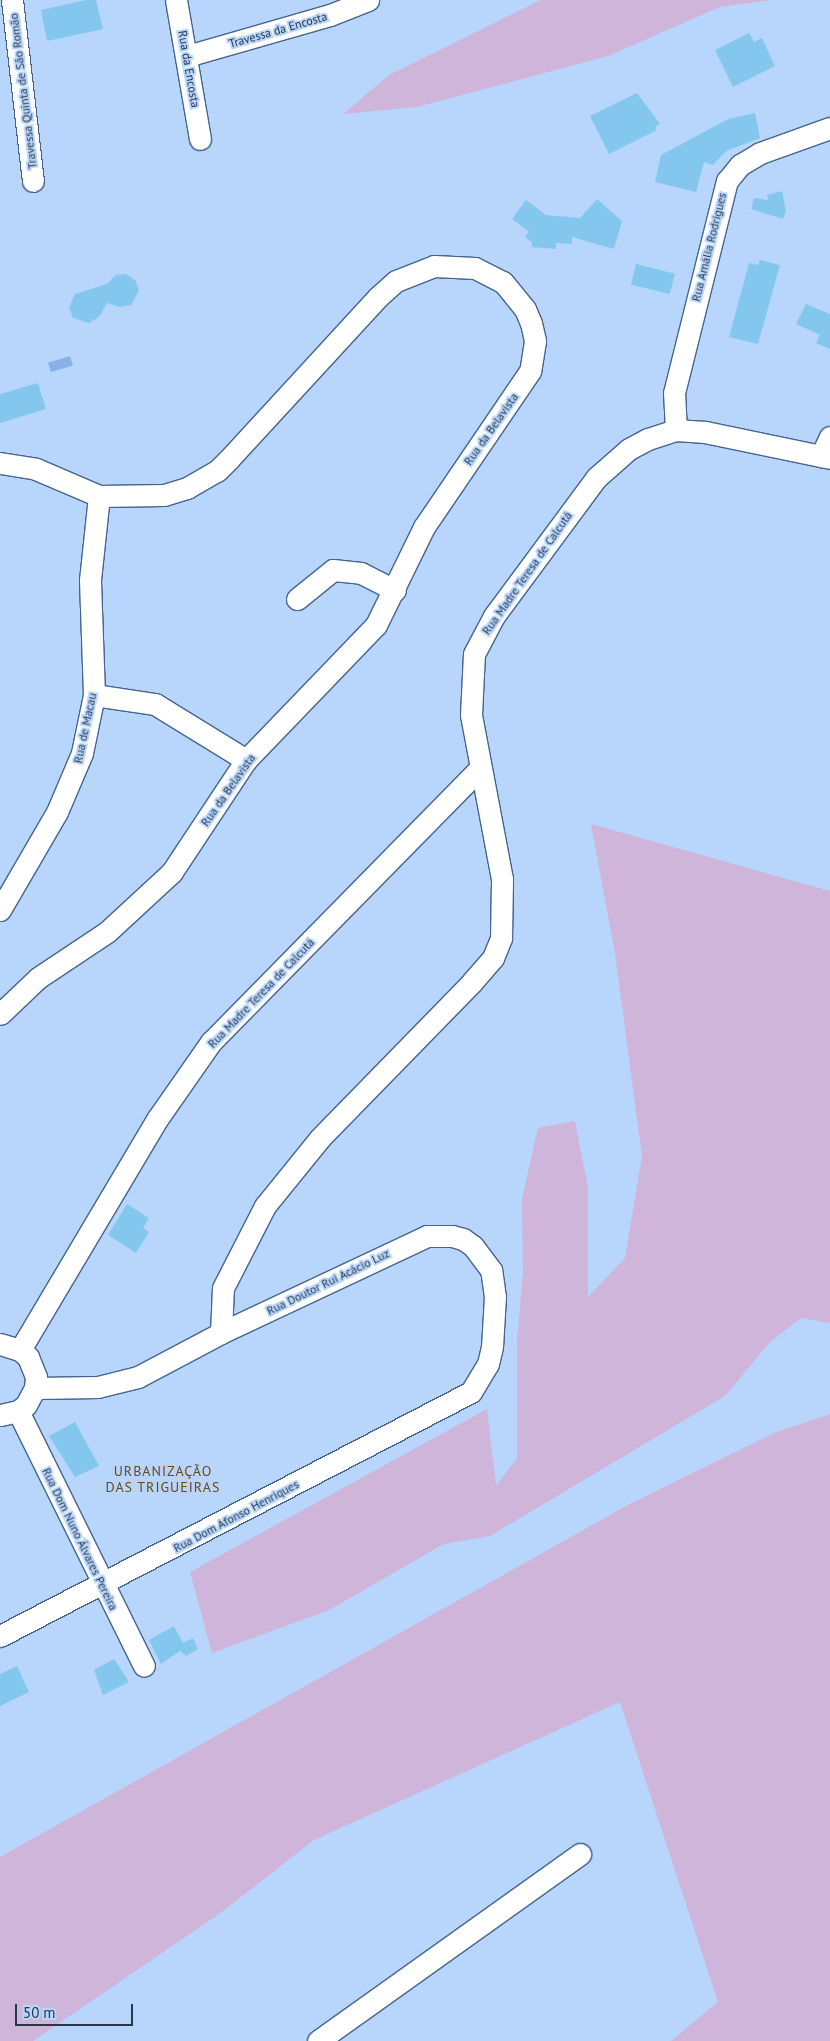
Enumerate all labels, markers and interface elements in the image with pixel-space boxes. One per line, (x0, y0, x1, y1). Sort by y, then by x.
street label: Travessa da Encosta (227, 9, 329, 51)
street label: Travessa Quinta de São Romão (6, 12, 40, 170)
street label: Rua da Encosta (175, 29, 203, 109)
street label: Rua Amália Rodrigues (688, 191, 730, 303)
street label: Rua da Belavista (461, 390, 521, 468)
street label: Rua Madre Teresa de Calcutá (479, 509, 575, 637)
street label: Rua de Macau (71, 691, 99, 765)
street label: Rua da Belavista (198, 751, 258, 829)
street label: Rua Madre Teresa de Calcutá (205, 935, 317, 1051)
street label: Rua Doutor Rui Acácio Luz (264, 1246, 392, 1318)
district label: URBANIZAÇÃO DAS TRIGUEIRAS (104, 1463, 222, 1495)
street label: Rua Dom Nuno Álvares Pereira (39, 1465, 121, 1613)
street label: Rua Dom Afonso Henriques (171, 1477, 301, 1555)
scale bar (18, 1994, 135, 2026)
text: 50 m (23, 2003, 56, 2022)

